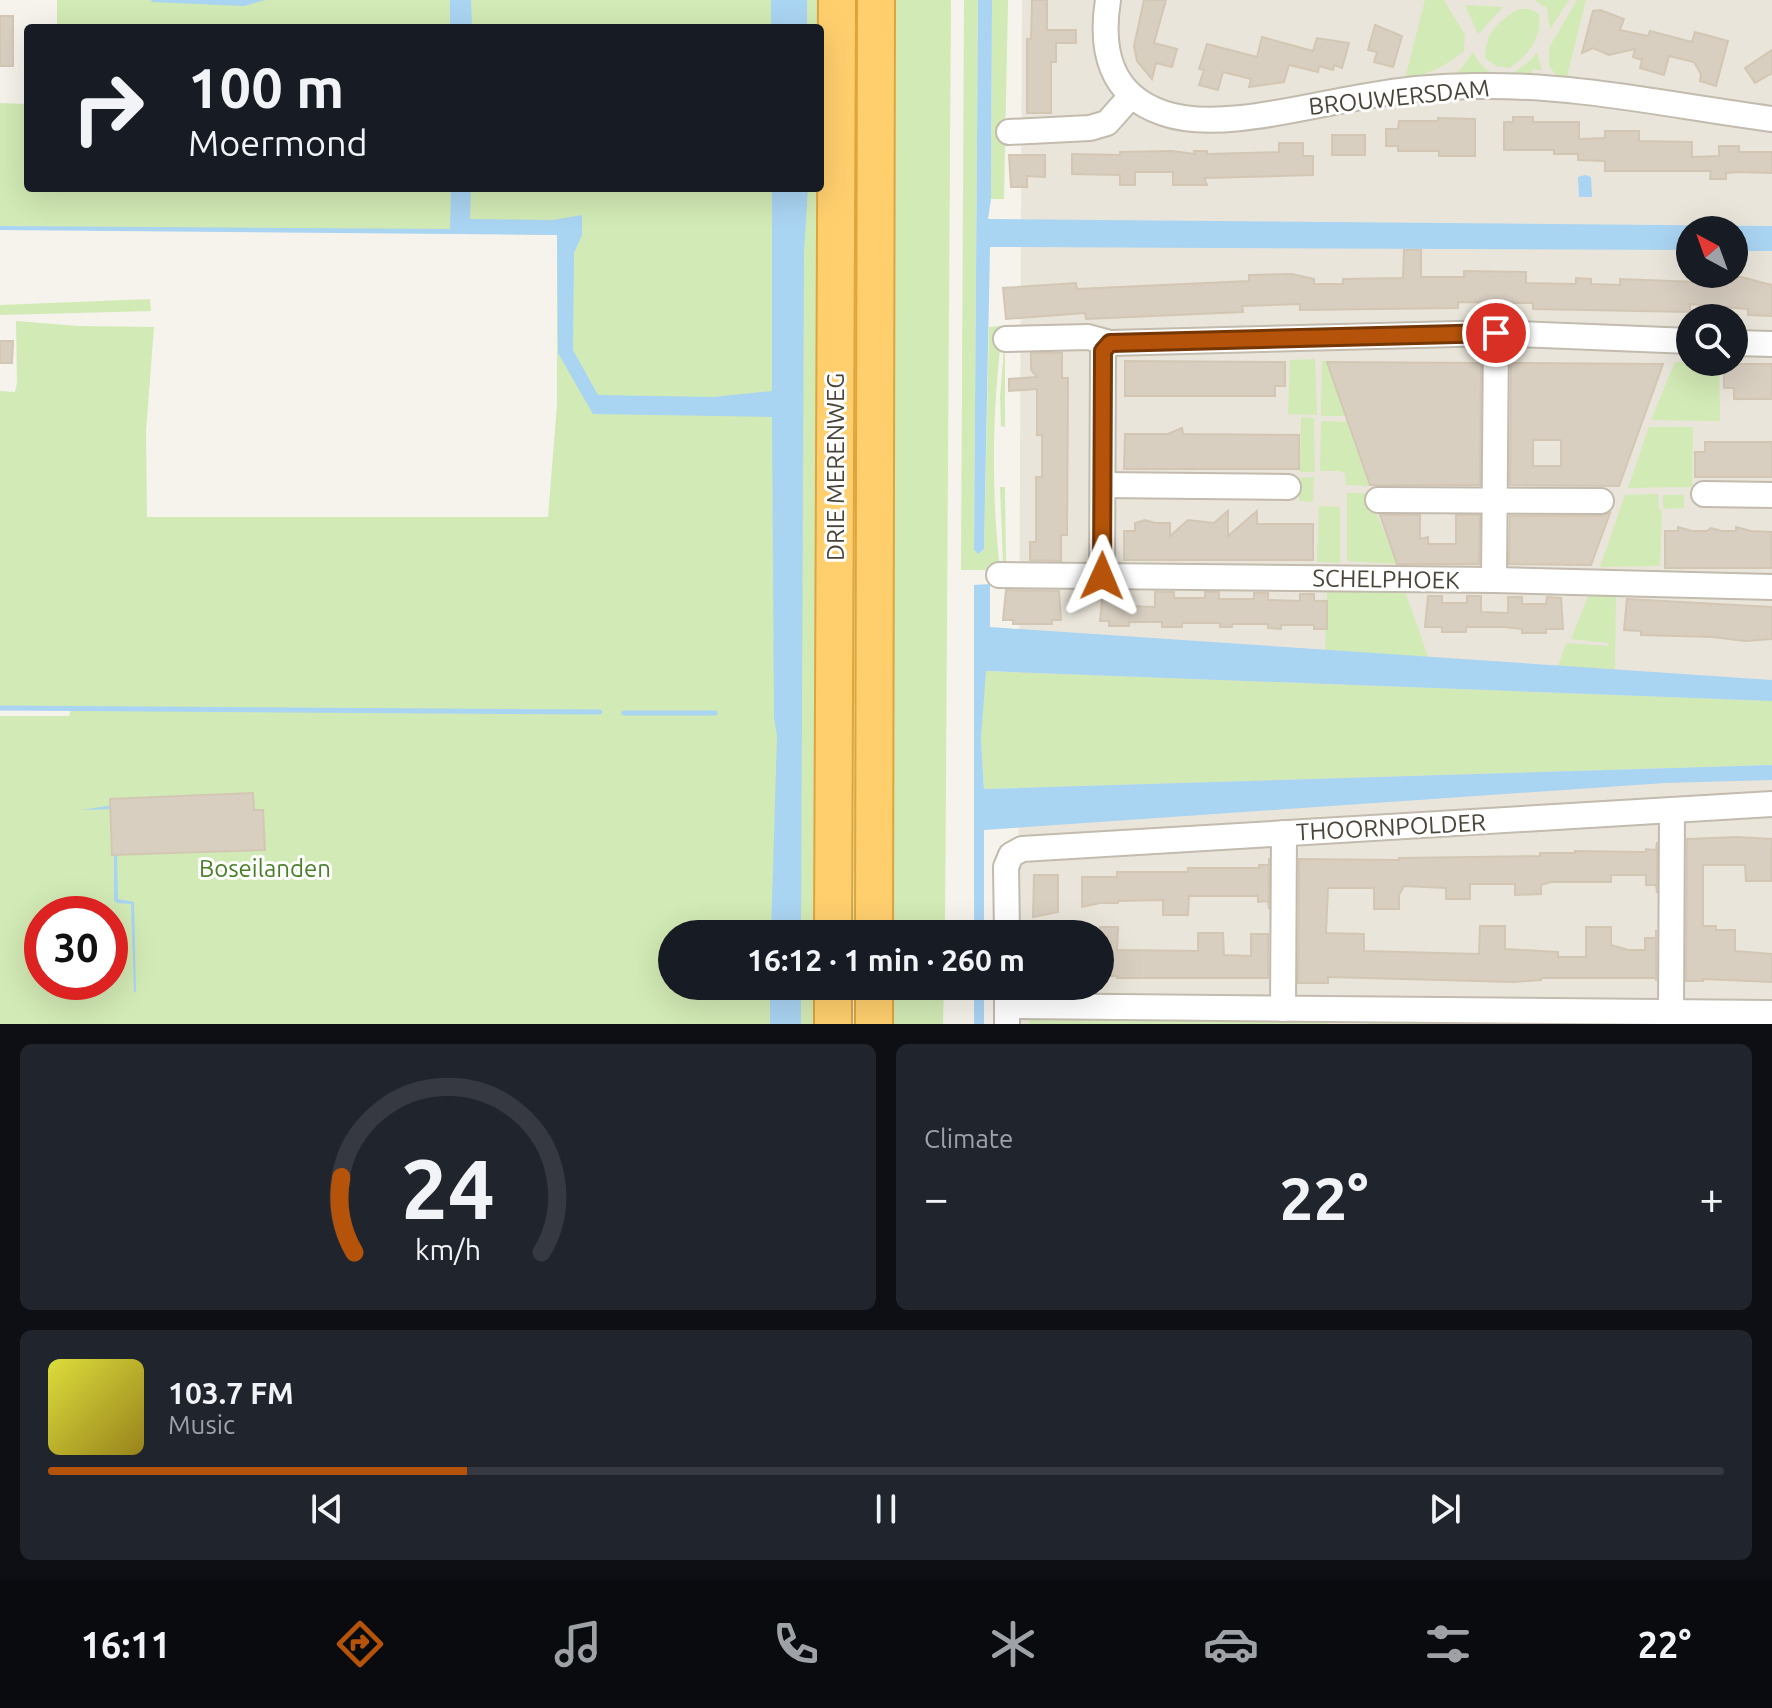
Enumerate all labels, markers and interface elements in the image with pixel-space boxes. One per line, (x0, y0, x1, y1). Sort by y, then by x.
icon: right (56, 56, 160, 160)
text: 100 m (188, 56, 344, 119)
street label: BROUWERSDAM (1307, 74, 1491, 120)
text: Moermond (188, 122, 368, 163)
north arrow (1676, 216, 1748, 288)
map controls (1676, 216, 1748, 376)
pin (1462, 299, 1530, 367)
button: search (1676, 304, 1748, 376)
icon: arrive (1474, 311, 1518, 355)
street label: DRIE MERENWEG (822, 373, 849, 561)
position arrow (1060, 534, 1144, 618)
street label: SCHELPHOEK (1312, 564, 1460, 594)
street label: THOORNPOLDER (1295, 809, 1487, 845)
park label: Boseilanden (199, 855, 331, 882)
speed limit sign: 30 (24, 896, 128, 1000)
text: 16:12 · 1 min · 260 m (747, 943, 1025, 977)
text: Climate (924, 1124, 1013, 1153)
text: 24 (401, 1141, 495, 1235)
text: 22° (1280, 1164, 1368, 1231)
text: − (924, 1173, 949, 1222)
text: + (1699, 1173, 1724, 1222)
text: km/h (415, 1233, 481, 1265)
text: 103.7 FM (168, 1376, 294, 1410)
text: Music (168, 1410, 235, 1439)
icon: previous (305, 1487, 349, 1531)
icon: pause (864, 1487, 908, 1531)
icon: next (1423, 1487, 1467, 1531)
icon: directions (332, 1616, 388, 1672)
icon: music (550, 1616, 606, 1672)
icon: phone (768, 1616, 824, 1672)
icon: climate (985, 1616, 1041, 1672)
icon: car (1203, 1616, 1259, 1672)
icon: filters (1420, 1616, 1476, 1672)
text: 16:11 (81, 1624, 171, 1665)
text: 22° (1638, 1624, 1691, 1665)

